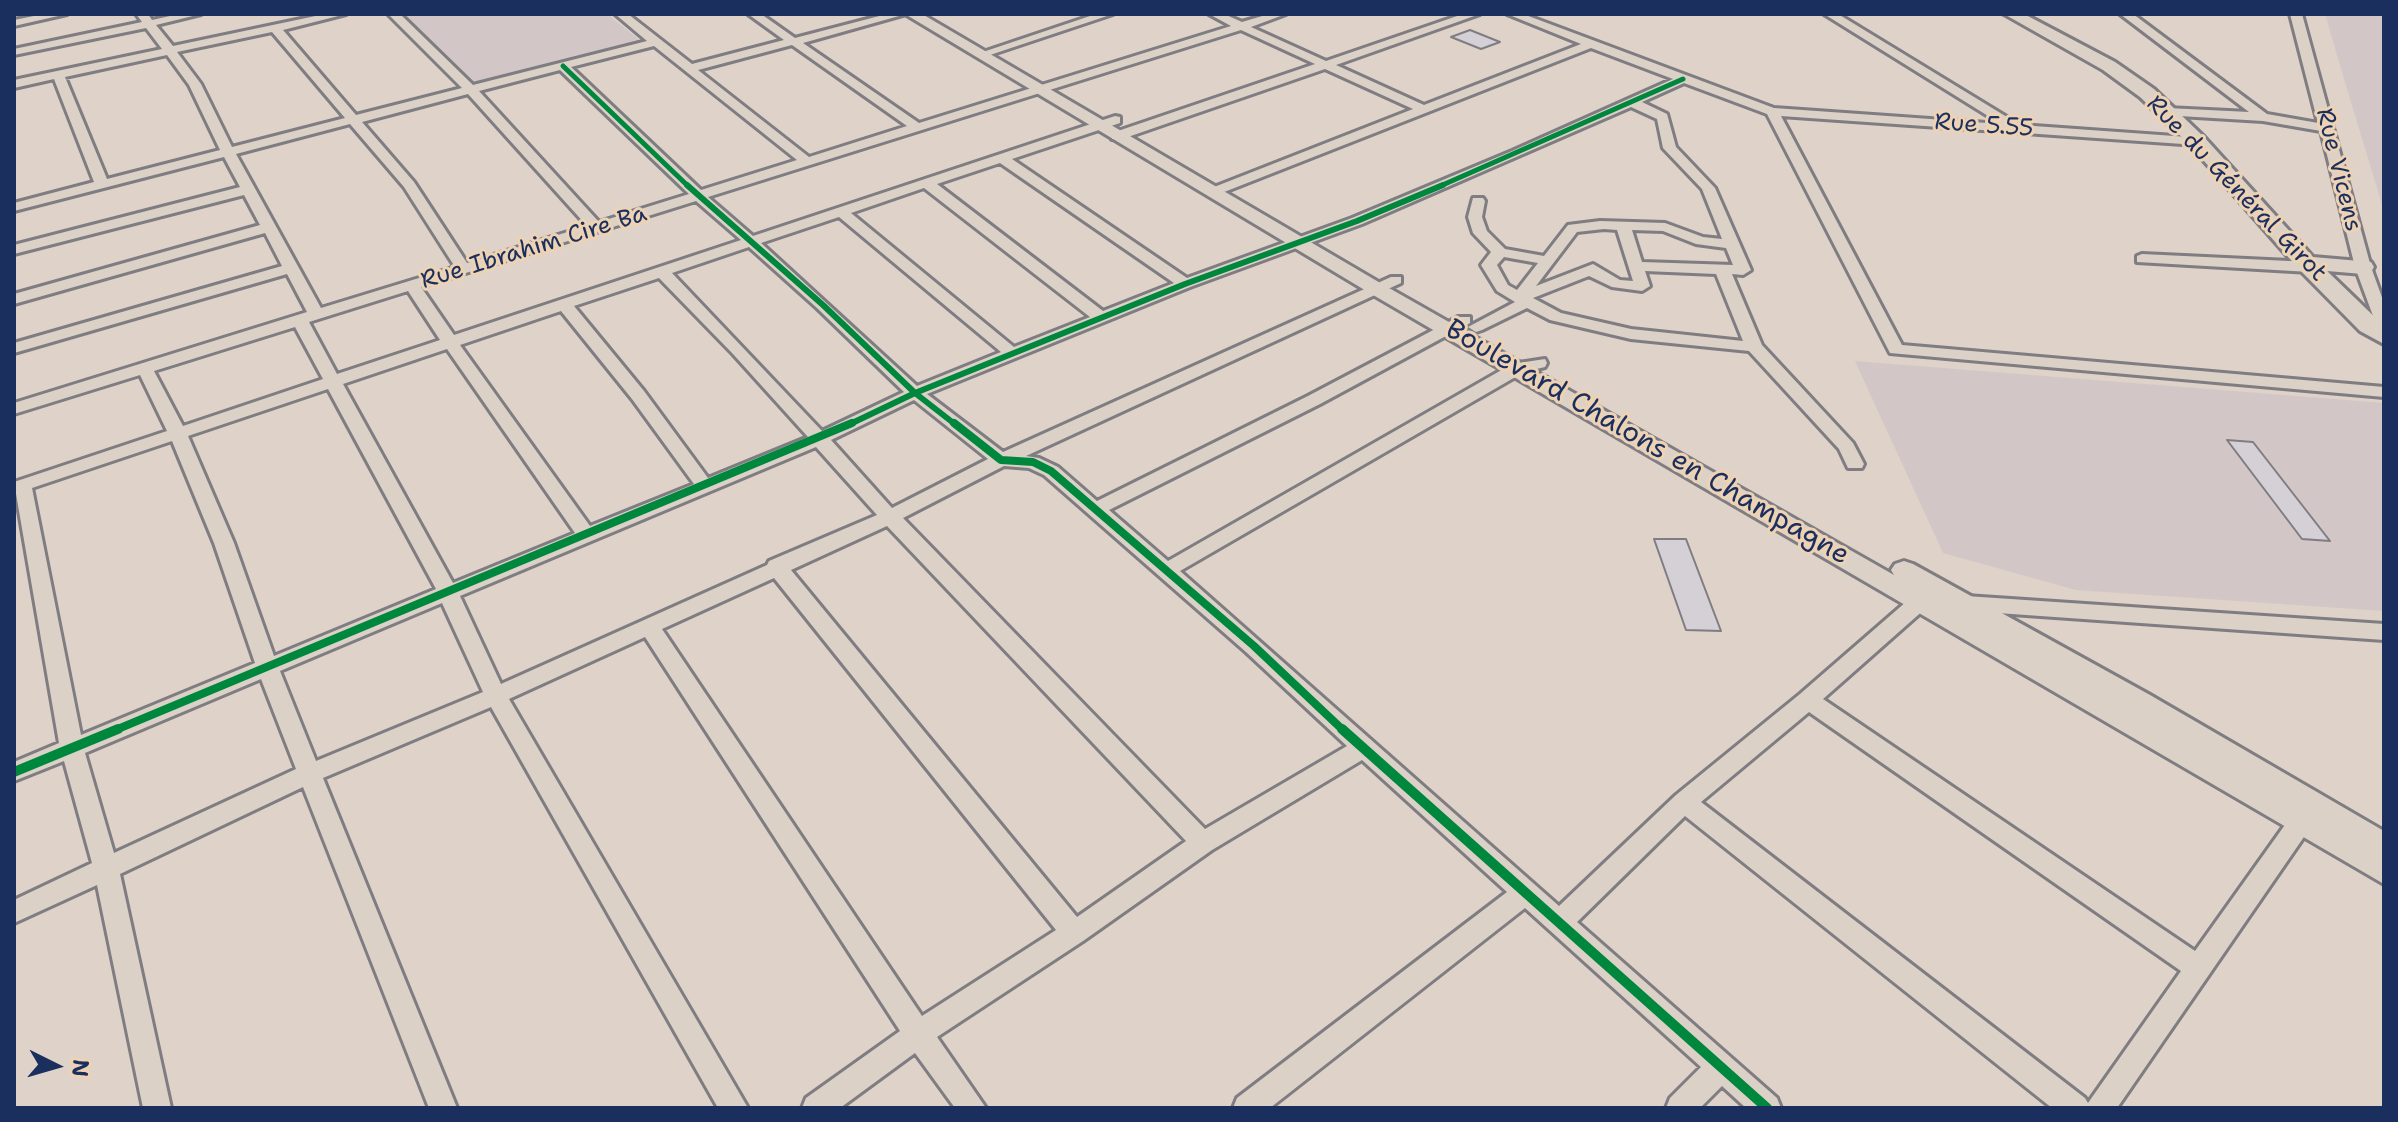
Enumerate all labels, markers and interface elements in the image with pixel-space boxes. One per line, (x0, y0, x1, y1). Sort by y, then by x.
street label: Rue du Général Girot (2140, 90, 2332, 288)
street label: Rue Vicens (2309, 106, 2367, 234)
street label: Rue 5.55 (1934, 108, 2034, 144)
street label: Rue Ibrahim Cire Ba (418, 200, 650, 296)
street label: Boulevard Chalons en Champagne (1439, 313, 1855, 573)
north arrow (16, 1026, 96, 1106)
text: N (65, 1058, 96, 1078)

